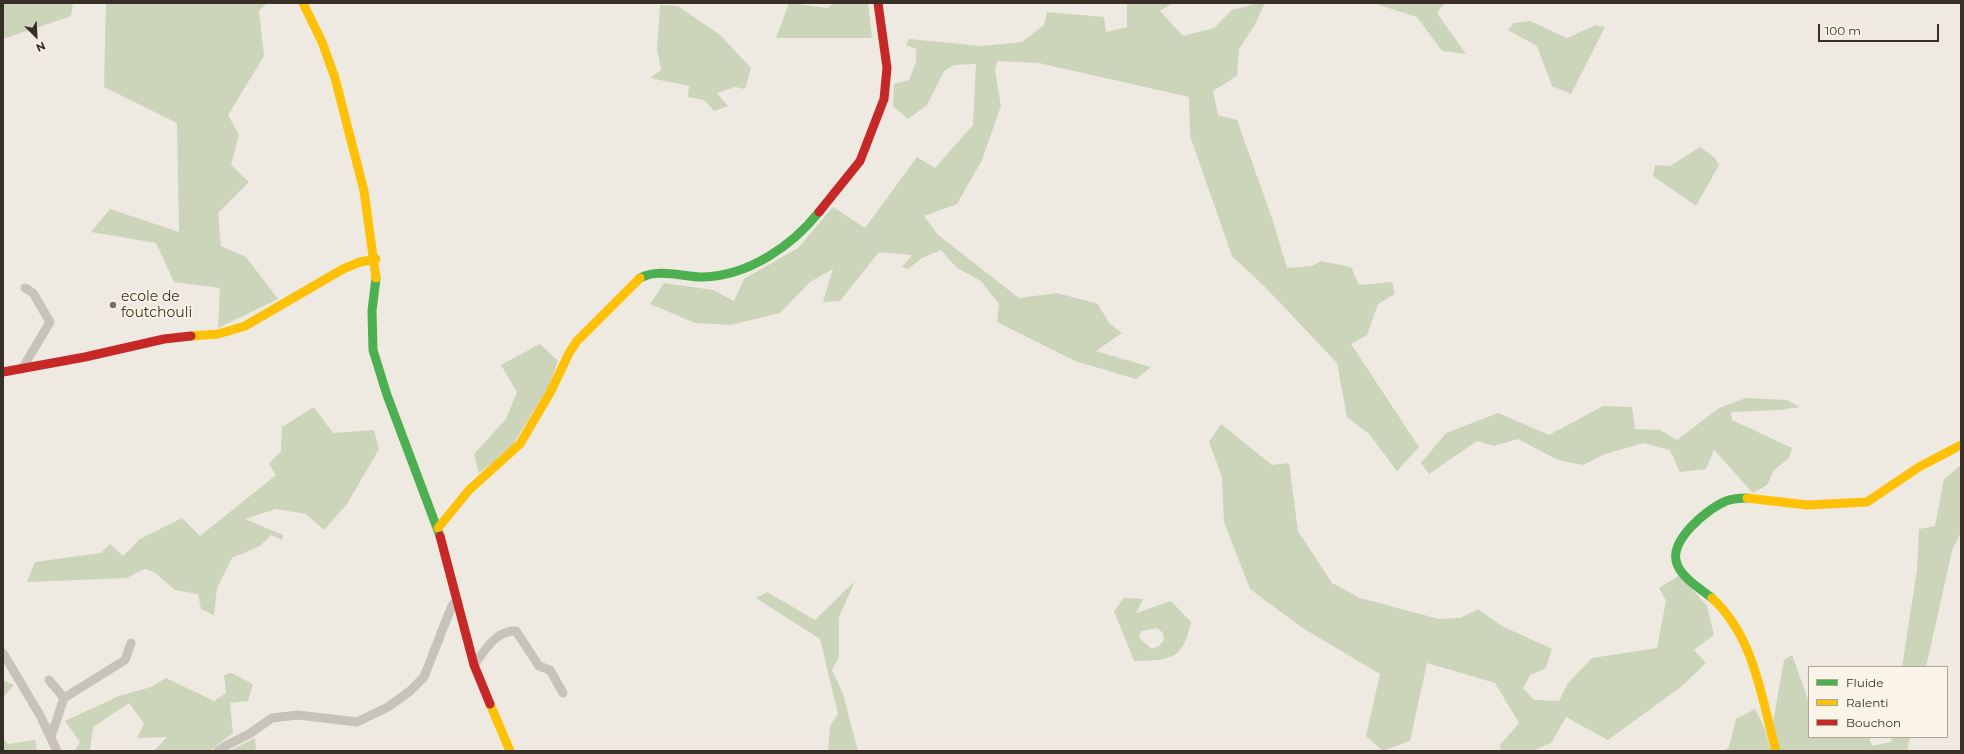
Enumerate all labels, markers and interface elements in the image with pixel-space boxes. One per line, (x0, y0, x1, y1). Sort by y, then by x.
north arrow (16, 16, 56, 56)
scale bar (1820, 16, 1941, 42)
text: 100 m (1825, 23, 1861, 38)
text: N (34, 39, 48, 55)
place label: ecole de foutchouli (121, 289, 192, 322)
marker: ecole de foutchouli (108, 300, 118, 310)
legend (1808, 666, 1948, 738)
text: Fluide (1846, 675, 1884, 690)
text: Ralenti (1846, 695, 1888, 710)
text: Bouchon (1846, 715, 1901, 730)

